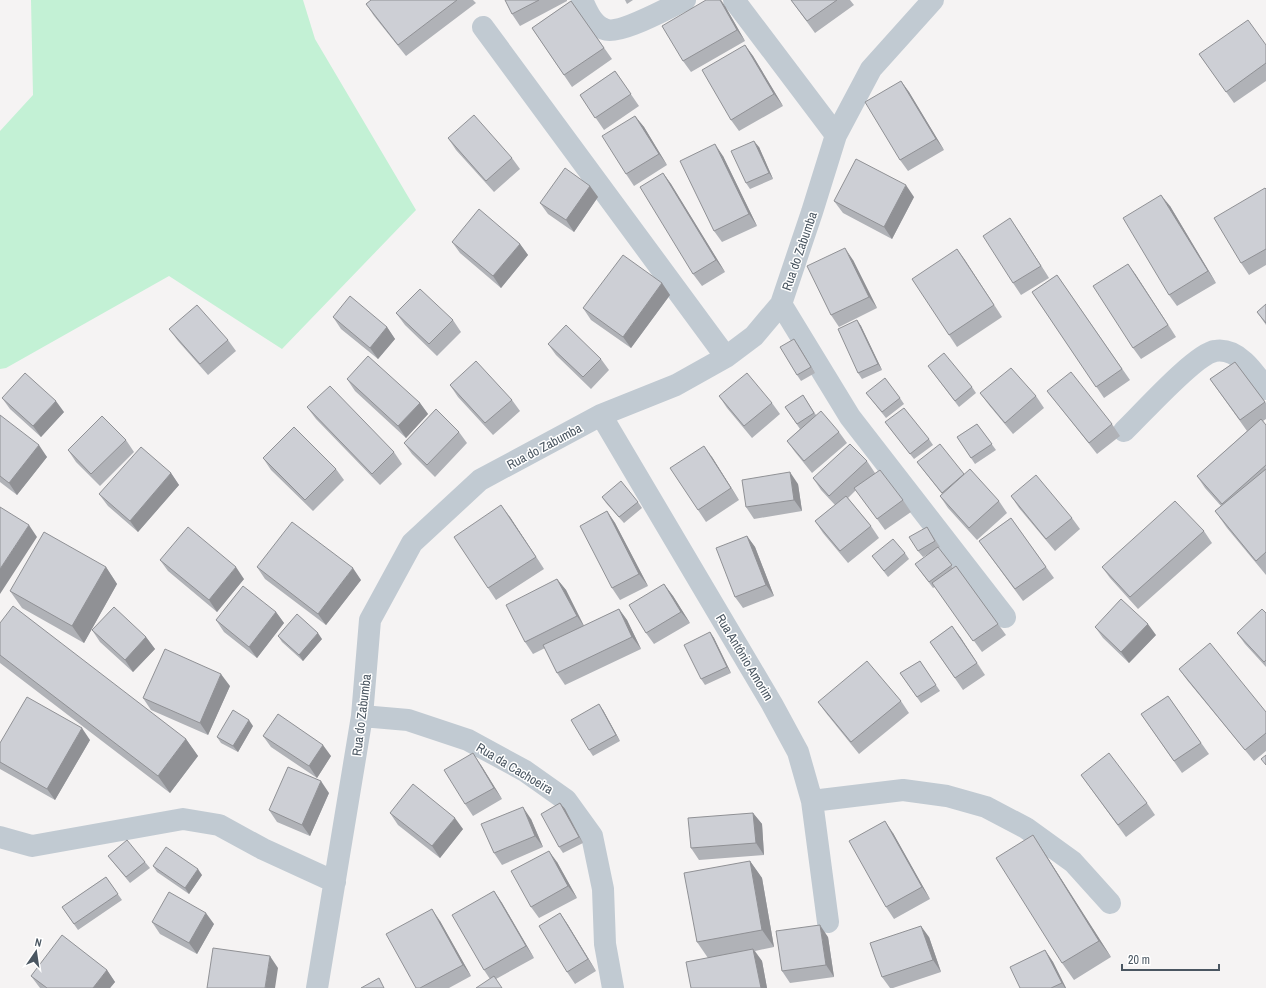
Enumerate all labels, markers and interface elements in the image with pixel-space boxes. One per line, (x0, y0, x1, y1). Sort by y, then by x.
street label: Rua do Zabumba (778, 209, 821, 293)
street label: Rua do Zabumba (504, 420, 585, 473)
street label: Rua Antônio Amorim (712, 611, 777, 704)
street label: Rua do Zabumba (348, 673, 375, 757)
street label: Rua da Cachoeira (473, 739, 556, 798)
north arrow (16, 932, 56, 972)
text: N (34, 935, 43, 950)
scale bar (1122, 946, 1219, 972)
text: 20 m (1128, 952, 1150, 968)

